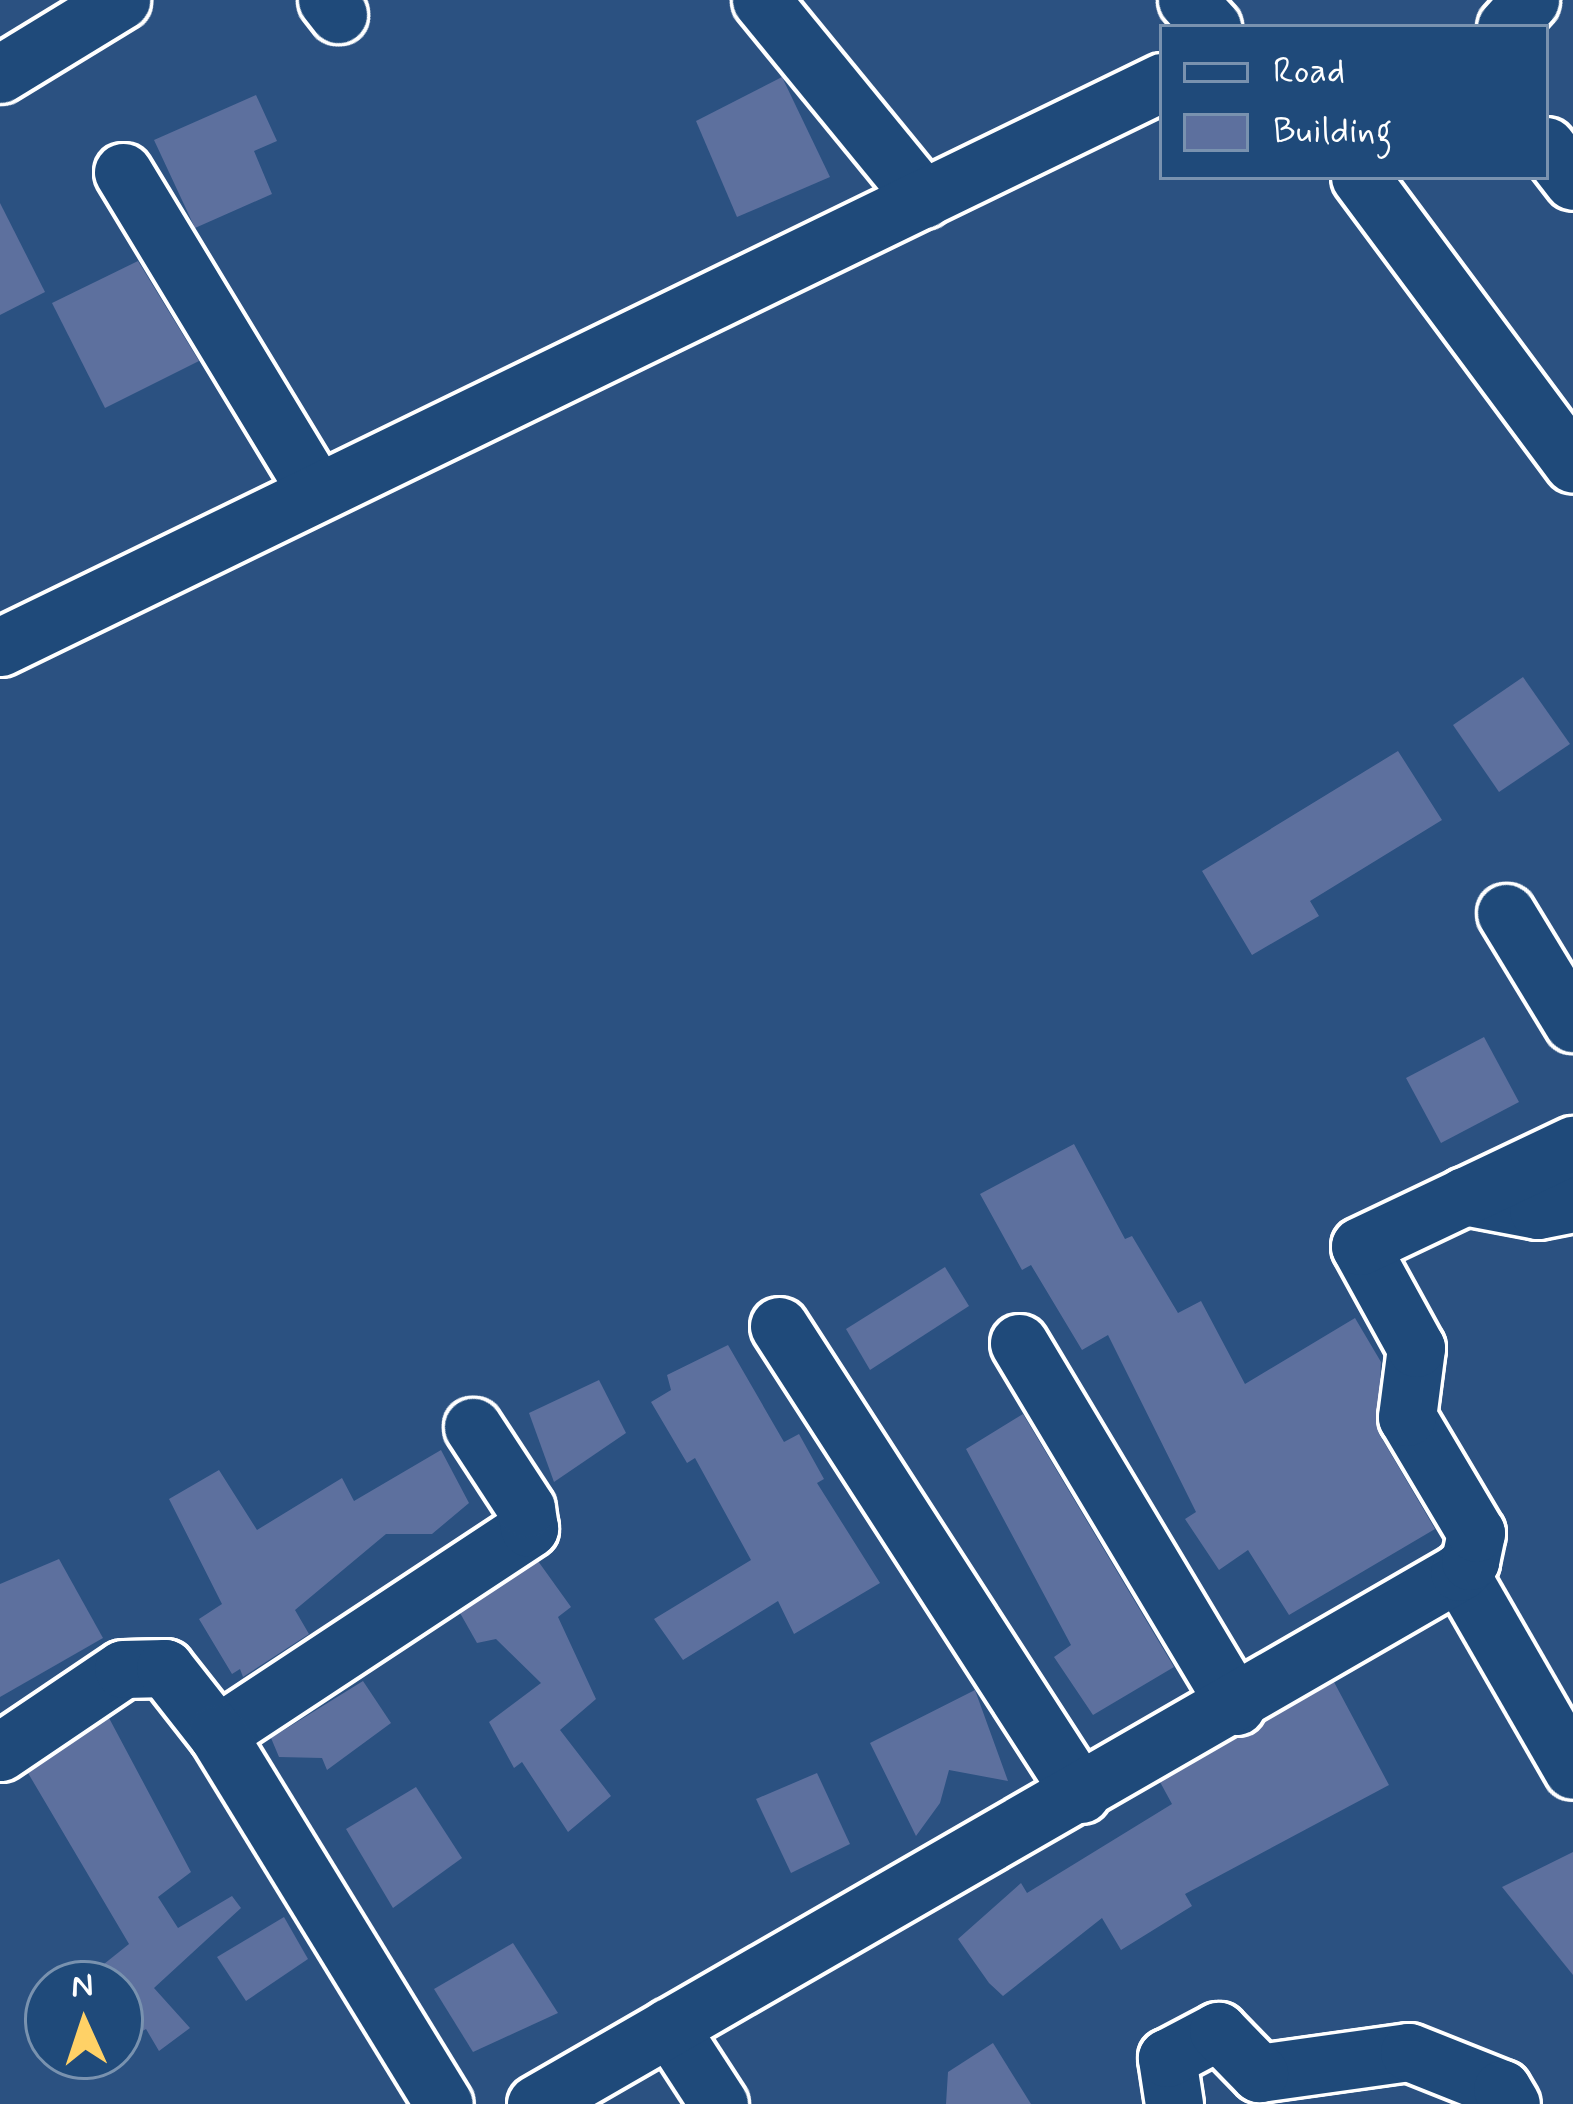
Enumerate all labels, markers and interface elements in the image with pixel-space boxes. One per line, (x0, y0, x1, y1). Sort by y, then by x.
legend (1159, 24, 1549, 180)
text: Road (1273, 49, 1345, 96)
text: Building (1273, 109, 1392, 156)
north arrow (24, 1960, 144, 2080)
text: N (70, 1965, 94, 2010)

